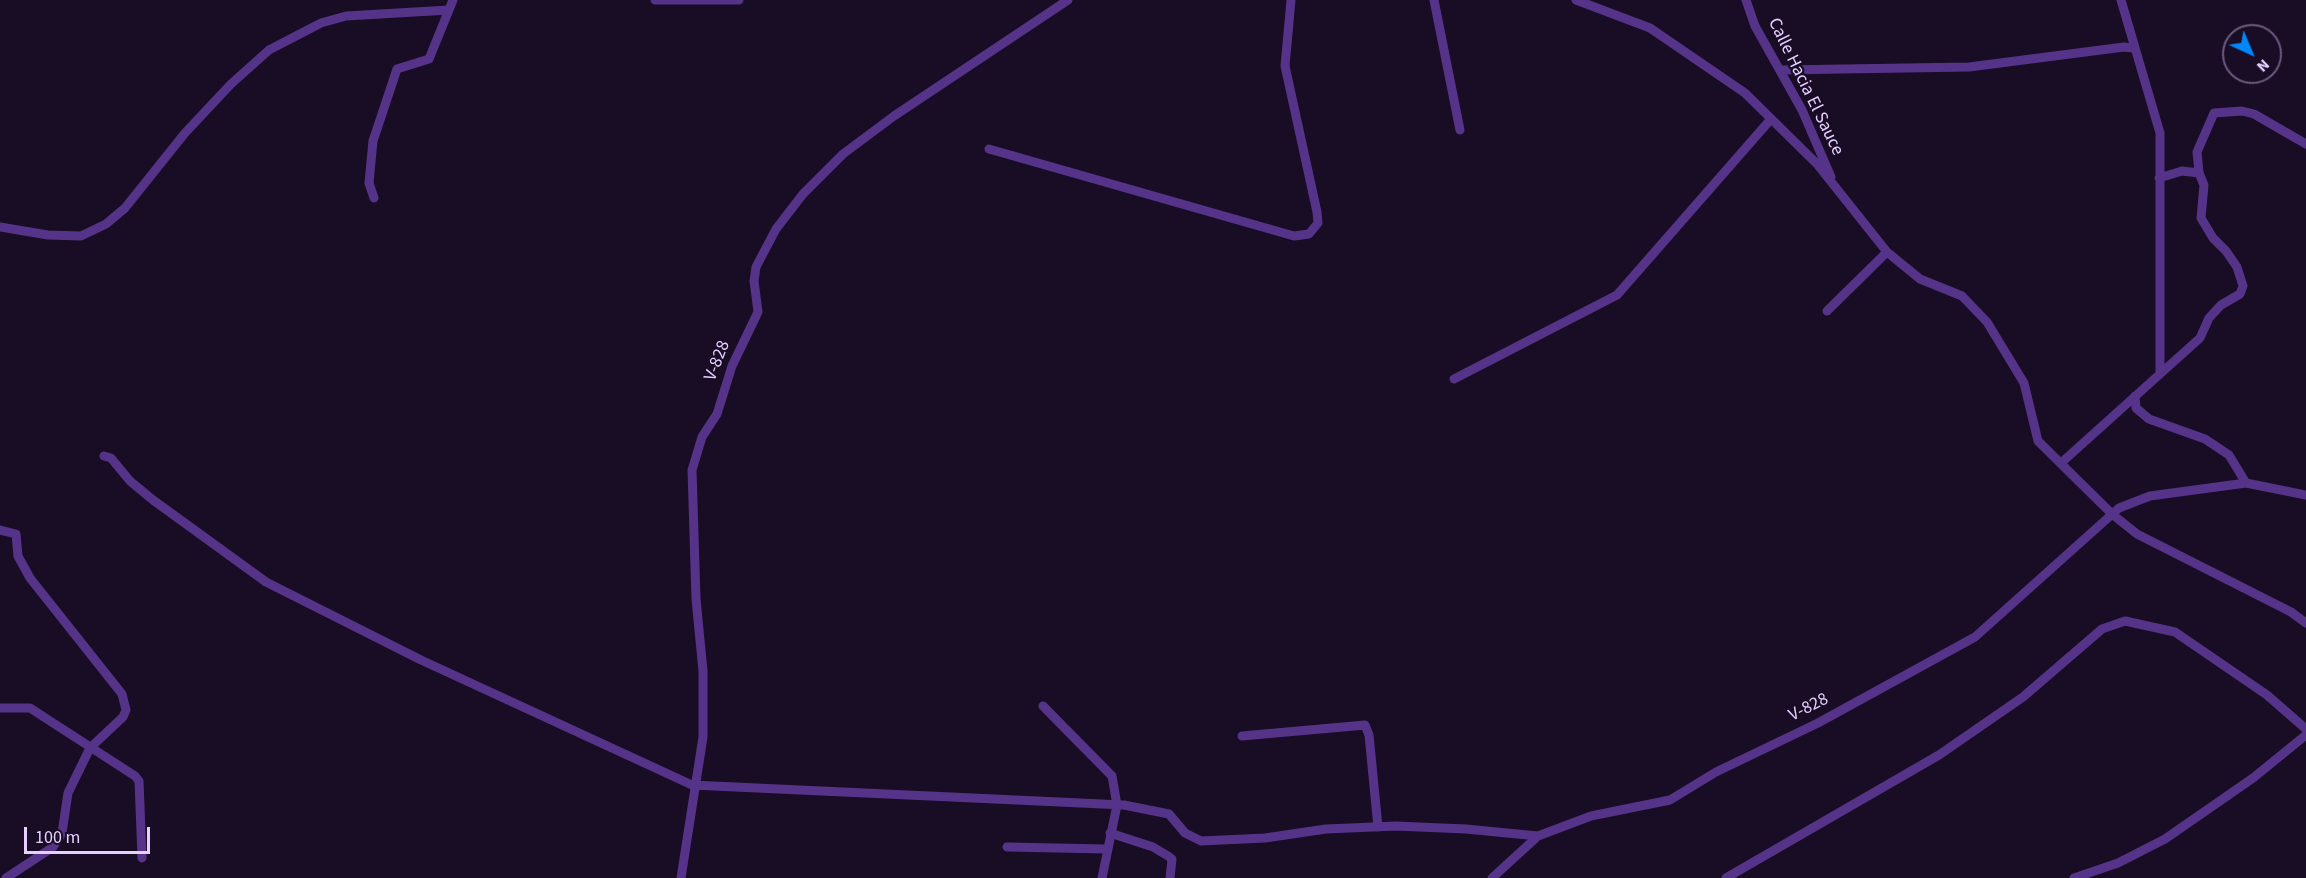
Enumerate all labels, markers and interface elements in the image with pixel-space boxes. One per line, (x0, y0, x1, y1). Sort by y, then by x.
street label: Calle Hacia El Sauce (1762, 15, 1848, 159)
north arrow (2222, 24, 2282, 84)
text: N (2252, 54, 2275, 77)
street label: V-828 (701, 338, 735, 384)
street label: V-828 (1786, 689, 1832, 727)
scale bar (27, 815, 153, 853)
text: 100 m (35, 825, 80, 850)

